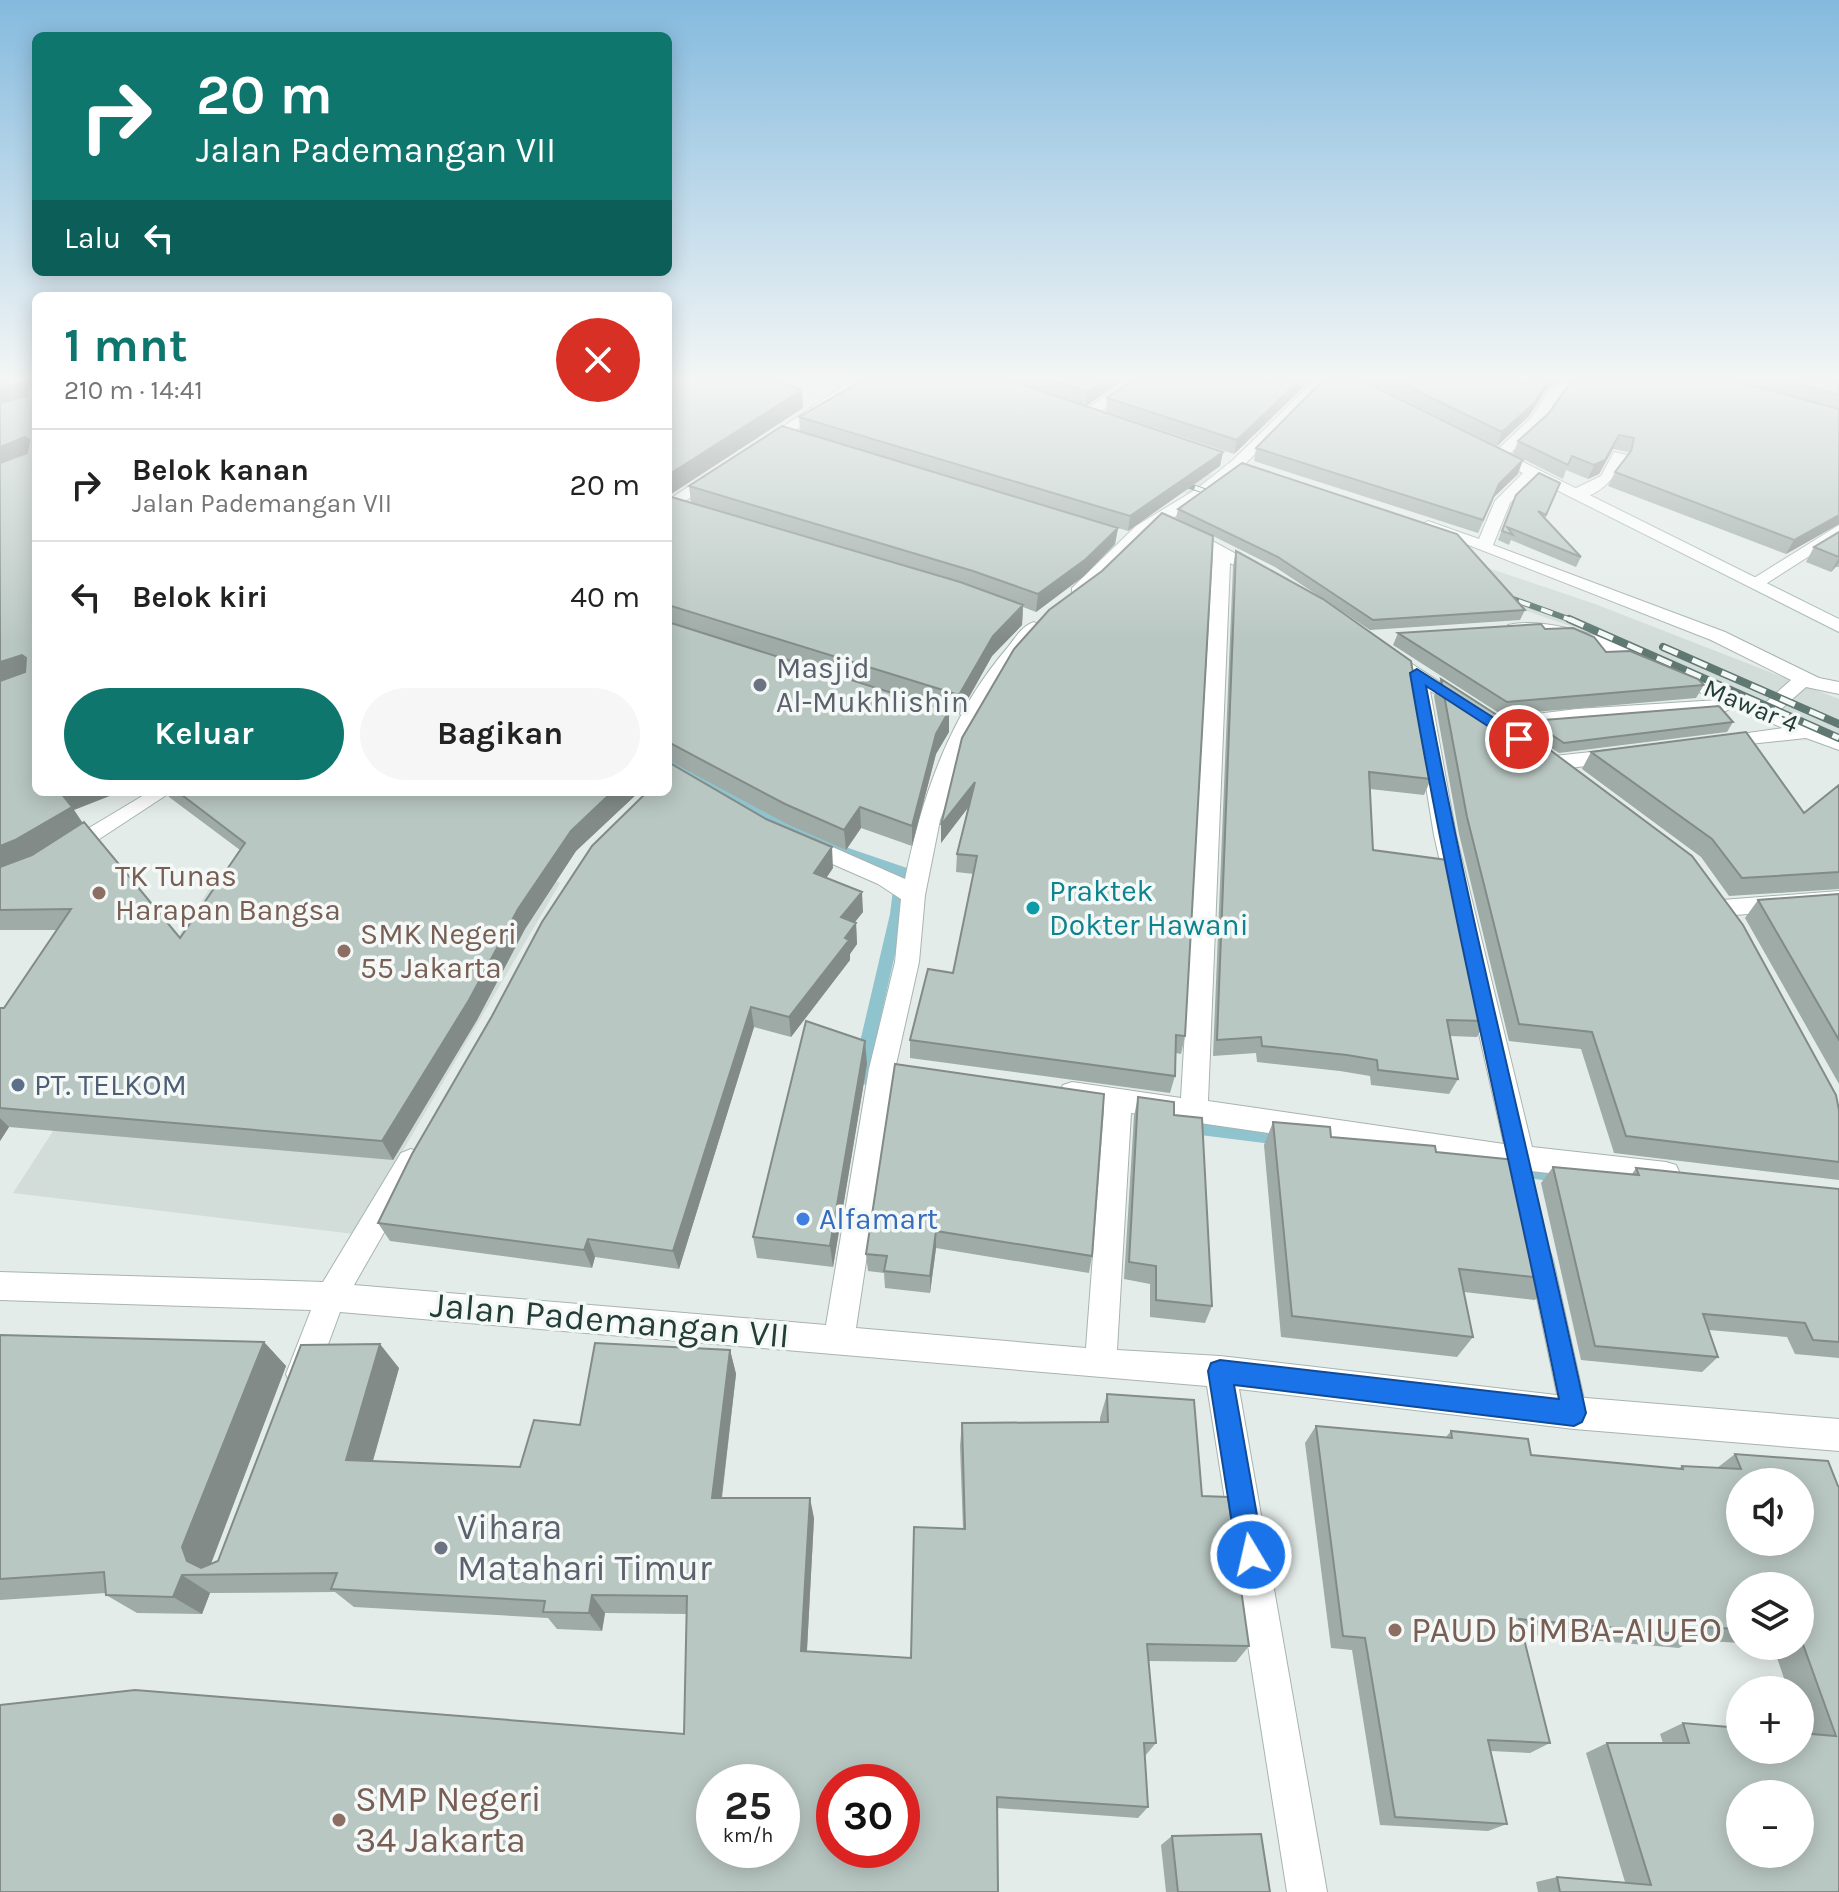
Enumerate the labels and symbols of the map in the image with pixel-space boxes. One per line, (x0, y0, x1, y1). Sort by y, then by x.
place label: Masjid Al-Mukhlishin (776, 650, 969, 720)
street label: Mawar 4 (1699, 672, 1803, 740)
marker: Masjid Al-Mukhlishin (751, 676, 769, 694)
pin (1485, 705, 1553, 773)
place label: TK Tunas Harapan Bangsa (115, 858, 341, 928)
place label: Praktek Dokter Hawani (1049, 873, 1249, 943)
marker: TK Tunas Harapan Bangsa (90, 884, 108, 902)
marker: Praktek Dokter Hawani (1024, 899, 1042, 917)
place label: SMK Negeri 55 Jakarta (360, 916, 517, 986)
marker: SMK Negeri 55 Jakarta (335, 942, 353, 960)
place label: PT. TELKOM (34, 1067, 187, 1103)
marker: PT. TELKOM (9, 1076, 27, 1094)
place label: Alfamart (819, 1201, 938, 1237)
marker: Alfamart (794, 1210, 812, 1228)
street label: Jalan Pademangan VII (429, 1283, 791, 1357)
place label: Vihara Matahari Timur (457, 1506, 713, 1589)
position arrow (1209, 1513, 1293, 1597)
marker: Vihara Matahari Timur (432, 1539, 450, 1557)
place label: PAUD biMBA-AIUEO (1411, 1609, 1722, 1651)
marker: PAUD biMBA-AIUEO (1386, 1621, 1404, 1639)
speed limit sign: 30 (816, 1764, 920, 1868)
place label: SMP Negeri 34 Jakarta (355, 1778, 541, 1861)
marker: SMP Negeri 34 Jakarta (330, 1811, 348, 1829)

